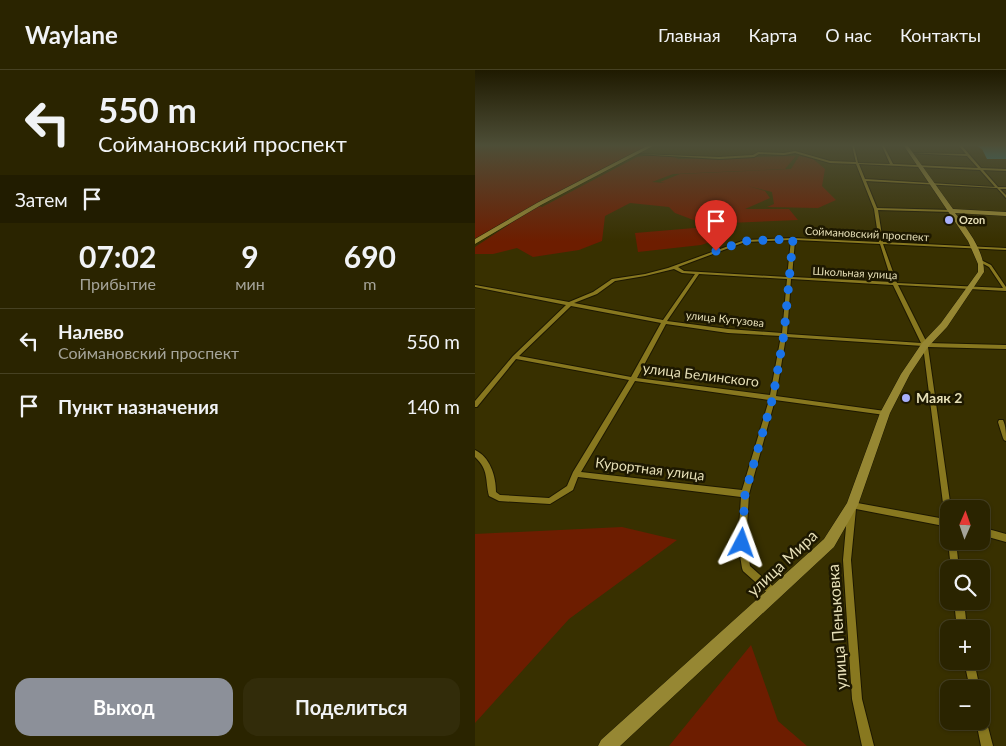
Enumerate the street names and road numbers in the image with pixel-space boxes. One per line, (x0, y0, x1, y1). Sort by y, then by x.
street label: Соймановский проспект (805, 224, 930, 243)
street label: Школьная улица (812, 264, 898, 281)
street label: улица Кутузова (685, 308, 765, 329)
street label: улица Белинского (642, 359, 760, 390)
street label: Курортная улица (594, 453, 706, 484)
street label: улица Мира (743, 525, 821, 600)
street label: улица Пеньковка (823, 564, 850, 690)

